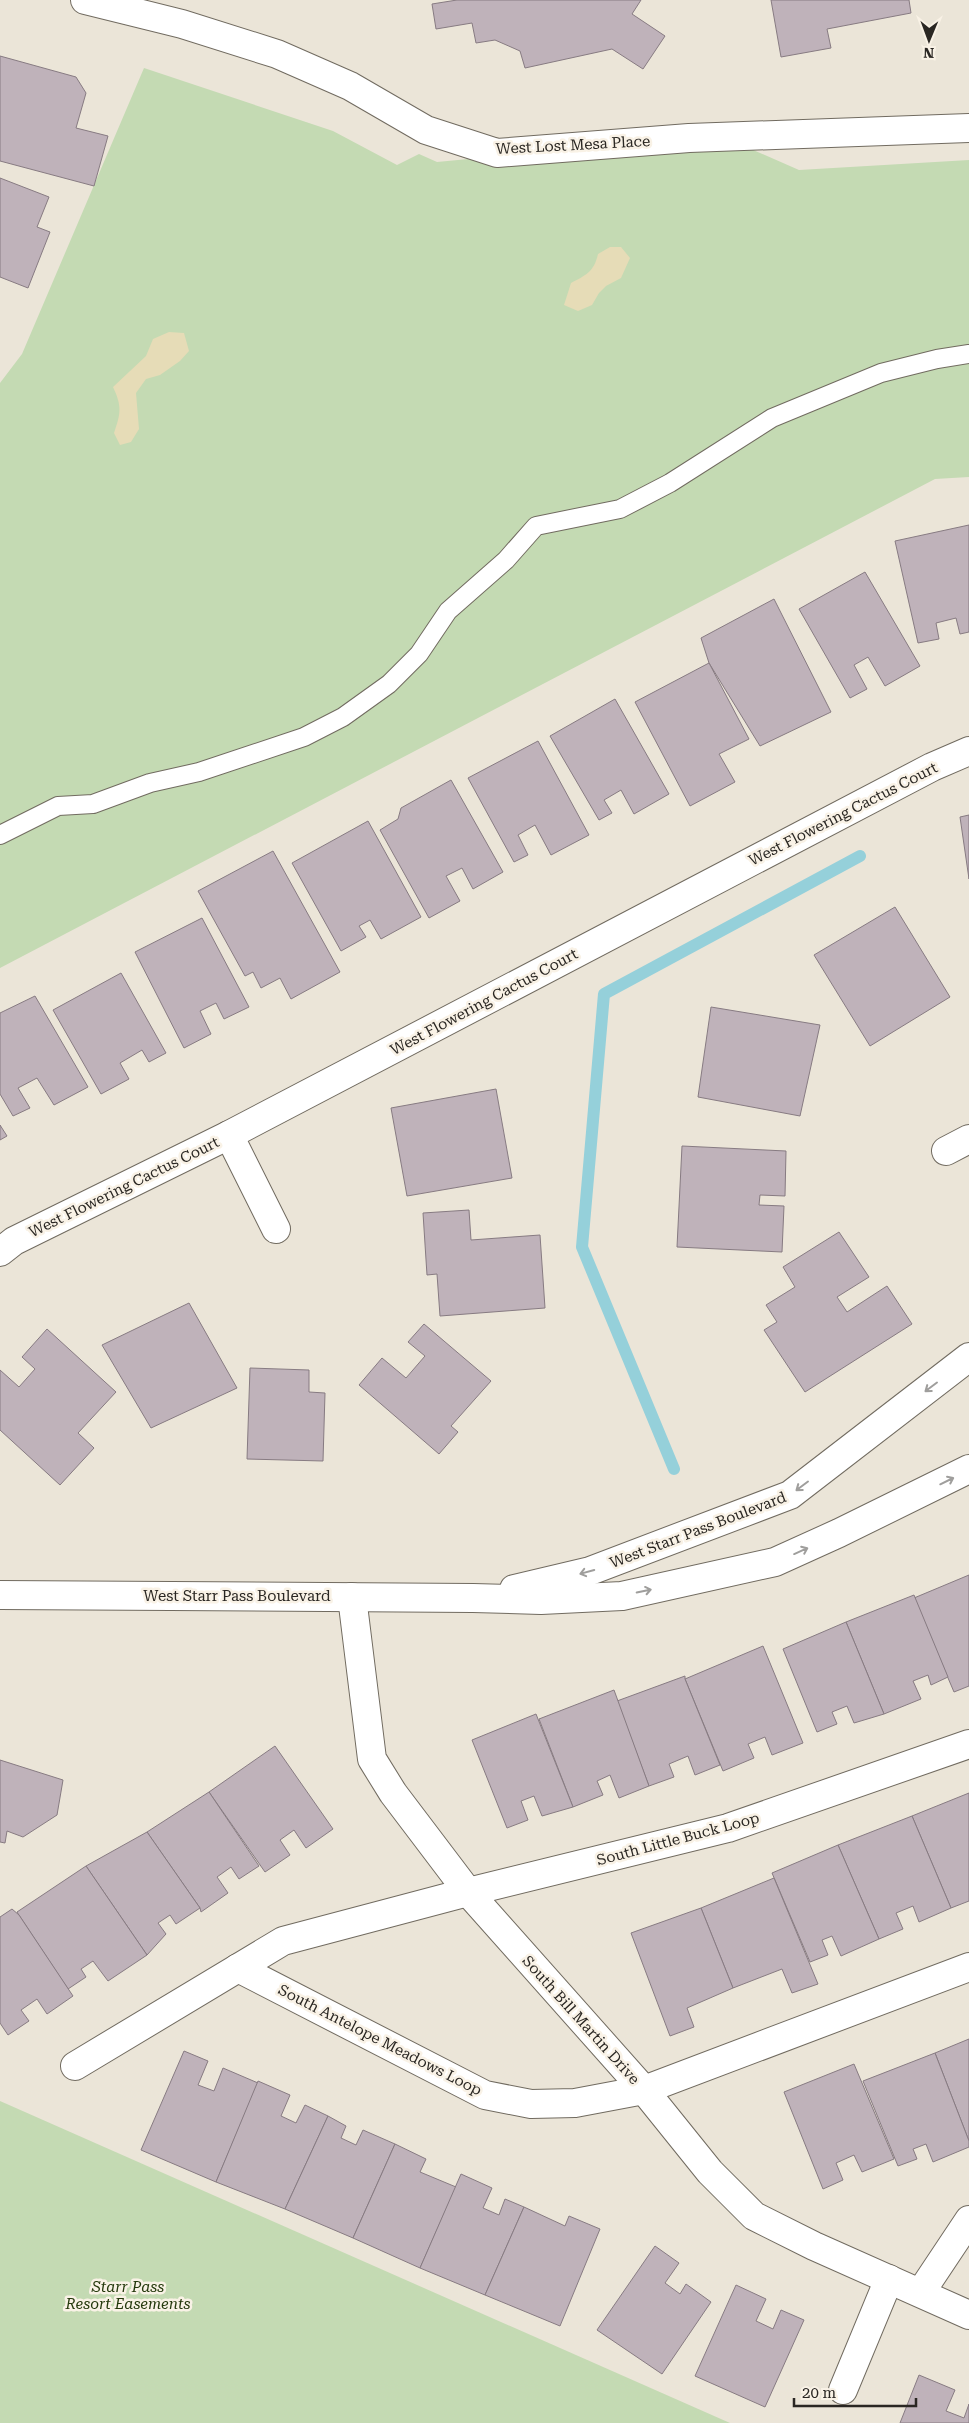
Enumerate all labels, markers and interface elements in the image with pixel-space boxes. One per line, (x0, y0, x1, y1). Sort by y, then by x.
north arrow (904, 15, 954, 65)
text: N (923, 45, 934, 61)
street label: West Lost Mesa Place (495, 132, 651, 158)
street label: West Flowering Cactus Court (746, 758, 941, 870)
street label: West Flowering Cactus Court (387, 945, 581, 1059)
street label: West Flowering Cactus Court (26, 1133, 222, 1241)
one-way arrow (925, 1382, 938, 1393)
one-way arrow (940, 1476, 955, 1486)
one-way arrow (796, 1481, 809, 1492)
street label: West Starr Pass Boulevard (607, 1488, 789, 1572)
one-way arrow (793, 1545, 808, 1555)
one-way arrow (579, 1567, 595, 1577)
one-way arrow (635, 1586, 651, 1595)
street label: West Starr Pass Boulevard (143, 1587, 331, 1605)
street label: South Little Buck Loop (595, 1809, 762, 1869)
street label: South Bill Martin Drive (519, 1952, 643, 2088)
street label: South Antelope Meadows Loop (275, 1981, 485, 2099)
park label: Starr Pass Resort Easements (64, 2278, 191, 2313)
scale bar (794, 2376, 916, 2408)
text: 20 m (802, 2384, 837, 2402)

